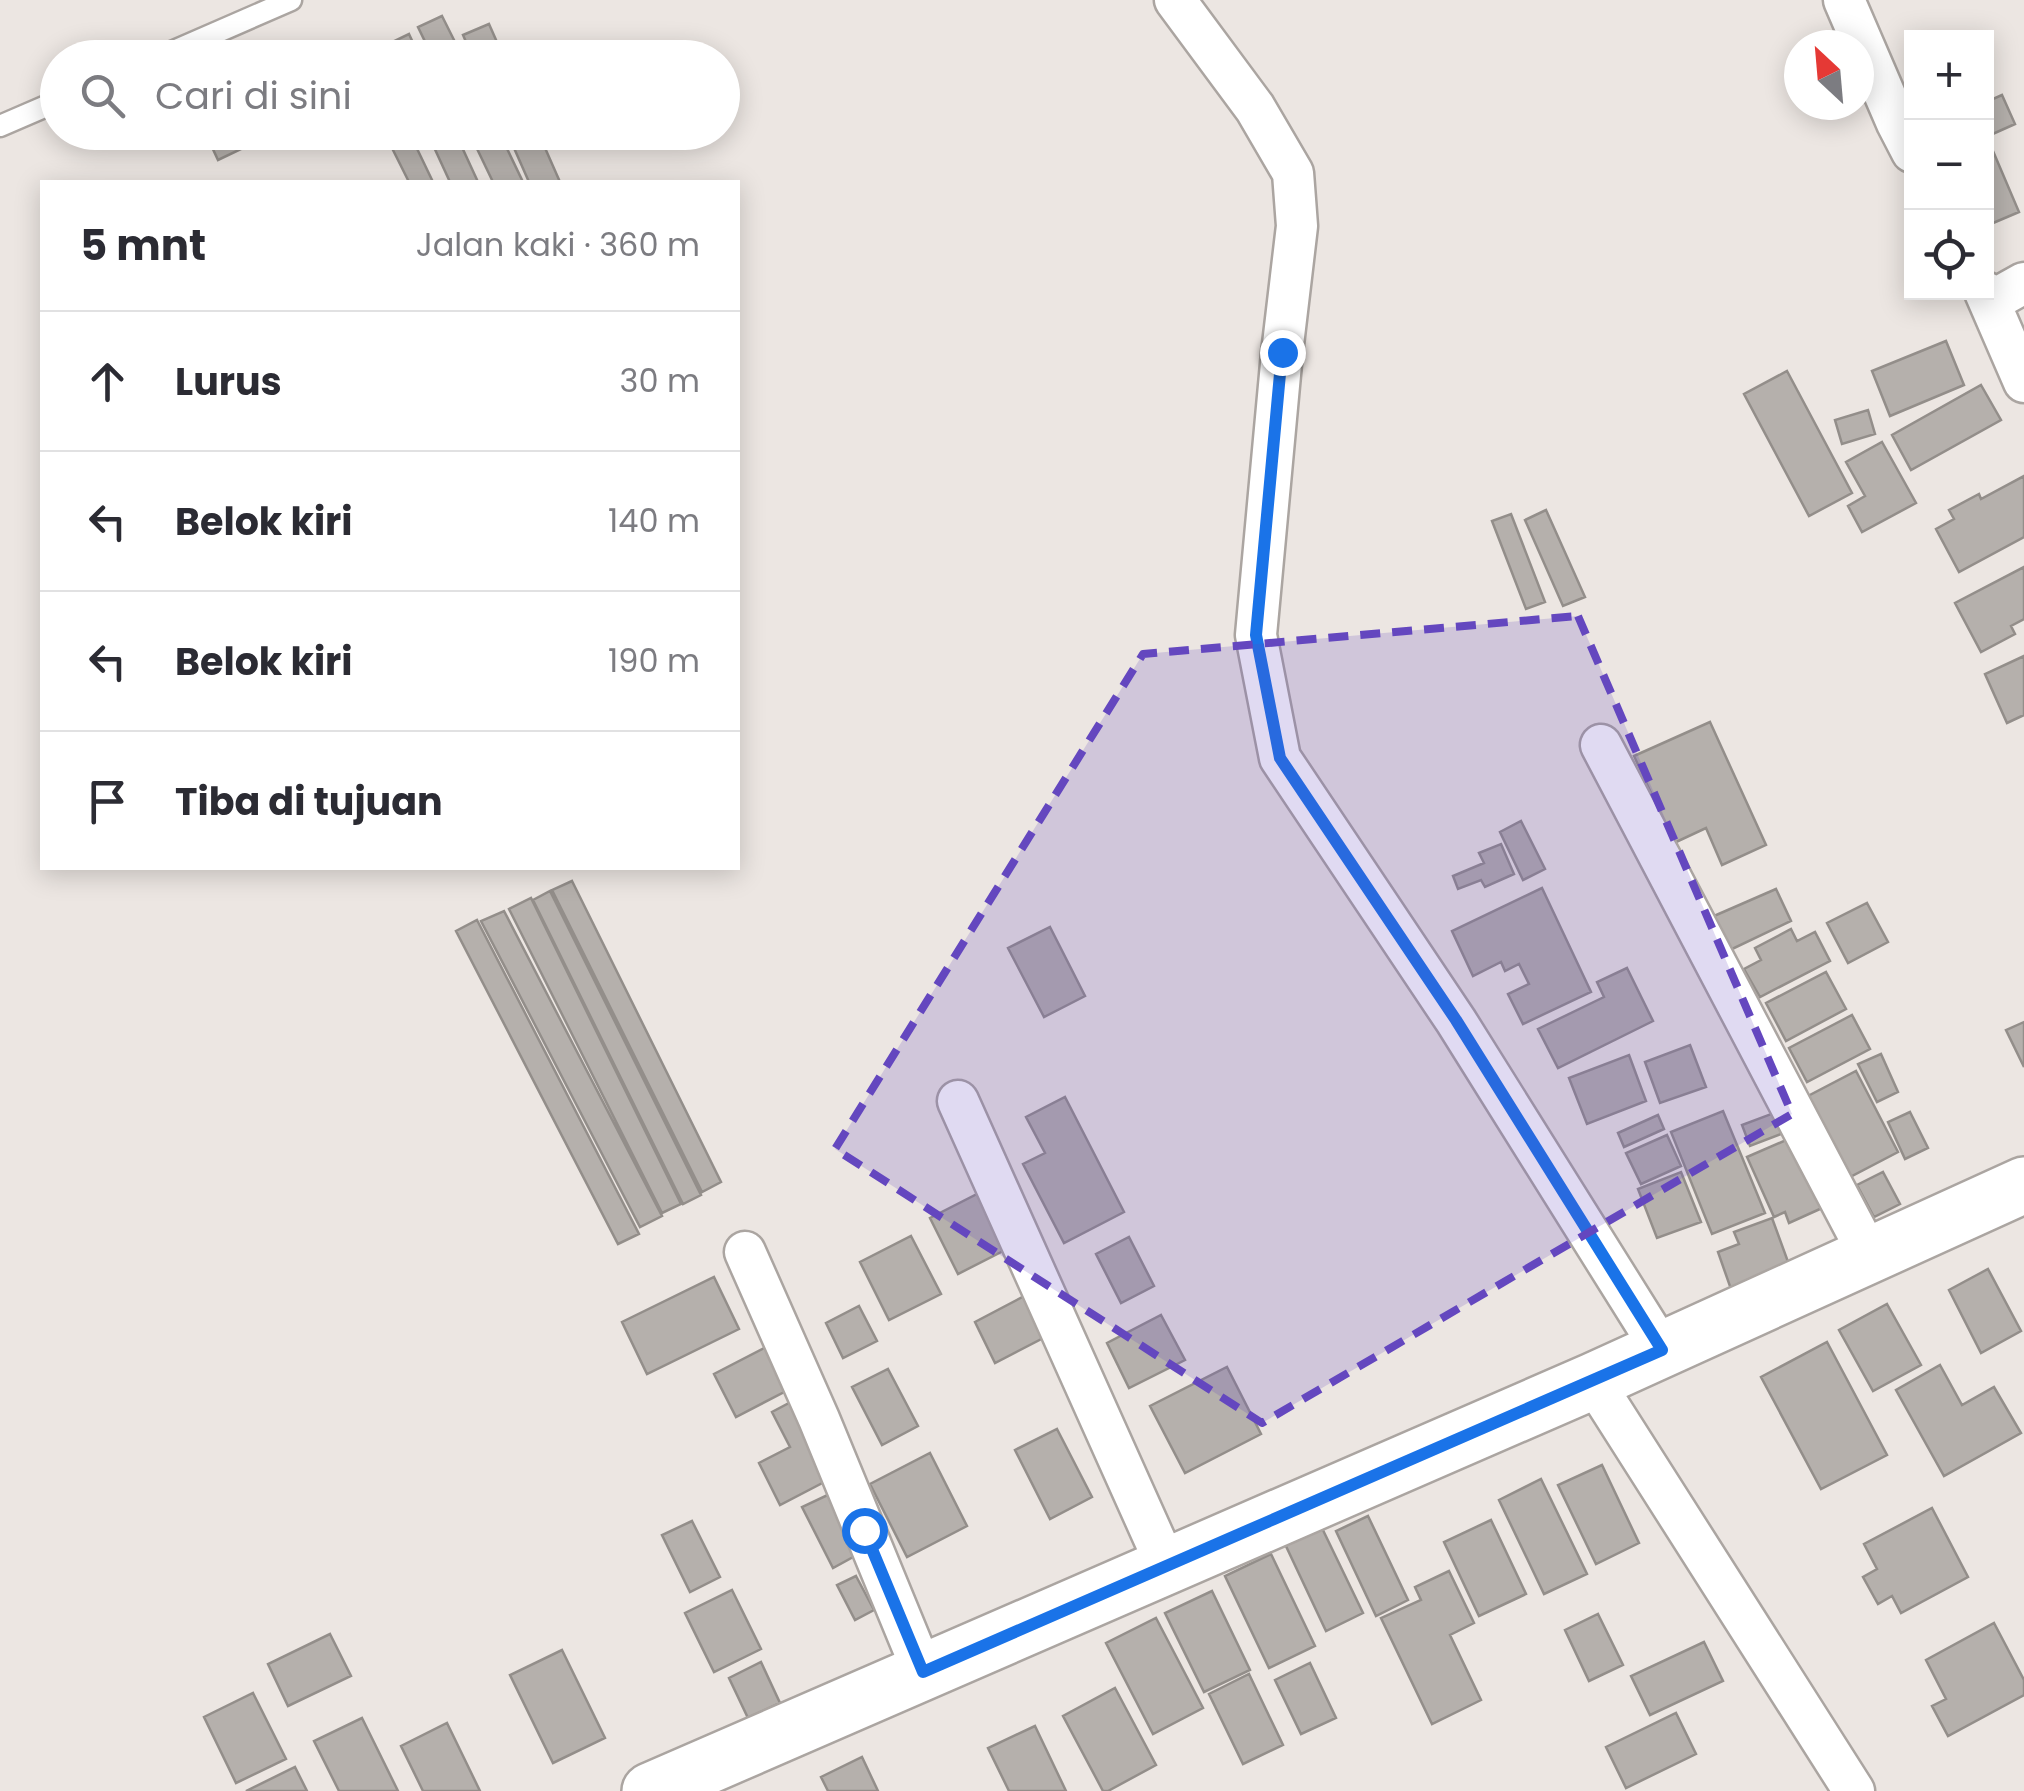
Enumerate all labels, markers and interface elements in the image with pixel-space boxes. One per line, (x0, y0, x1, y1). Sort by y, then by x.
north arrow (1784, 30, 1874, 120)
map controls (1904, 30, 1994, 300)
button: + (1904, 30, 1994, 120)
search box (40, 40, 740, 150)
icon: search (75, 68, 130, 123)
text: Cari di sini (155, 69, 352, 122)
button: − (1904, 120, 1994, 210)
button: locate (1904, 210, 1994, 300)
text: 5 mnt (80, 216, 206, 275)
text: Jalan kaki · 360 m (416, 222, 700, 267)
route end (1260, 330, 1306, 376)
icon: ahead (80, 354, 135, 409)
text: Lurus (175, 355, 282, 408)
text: 30 m (620, 358, 700, 403)
icon: left (80, 494, 135, 549)
text: Belok kiri (175, 495, 353, 548)
text: 140 m (608, 498, 700, 543)
icon: left (80, 634, 135, 689)
text: Belok kiri (175, 635, 353, 688)
text: 190 m (608, 638, 700, 683)
icon: arrive (80, 774, 135, 829)
text: Tiba di tujuan (175, 775, 443, 828)
route start (842, 1508, 888, 1554)

